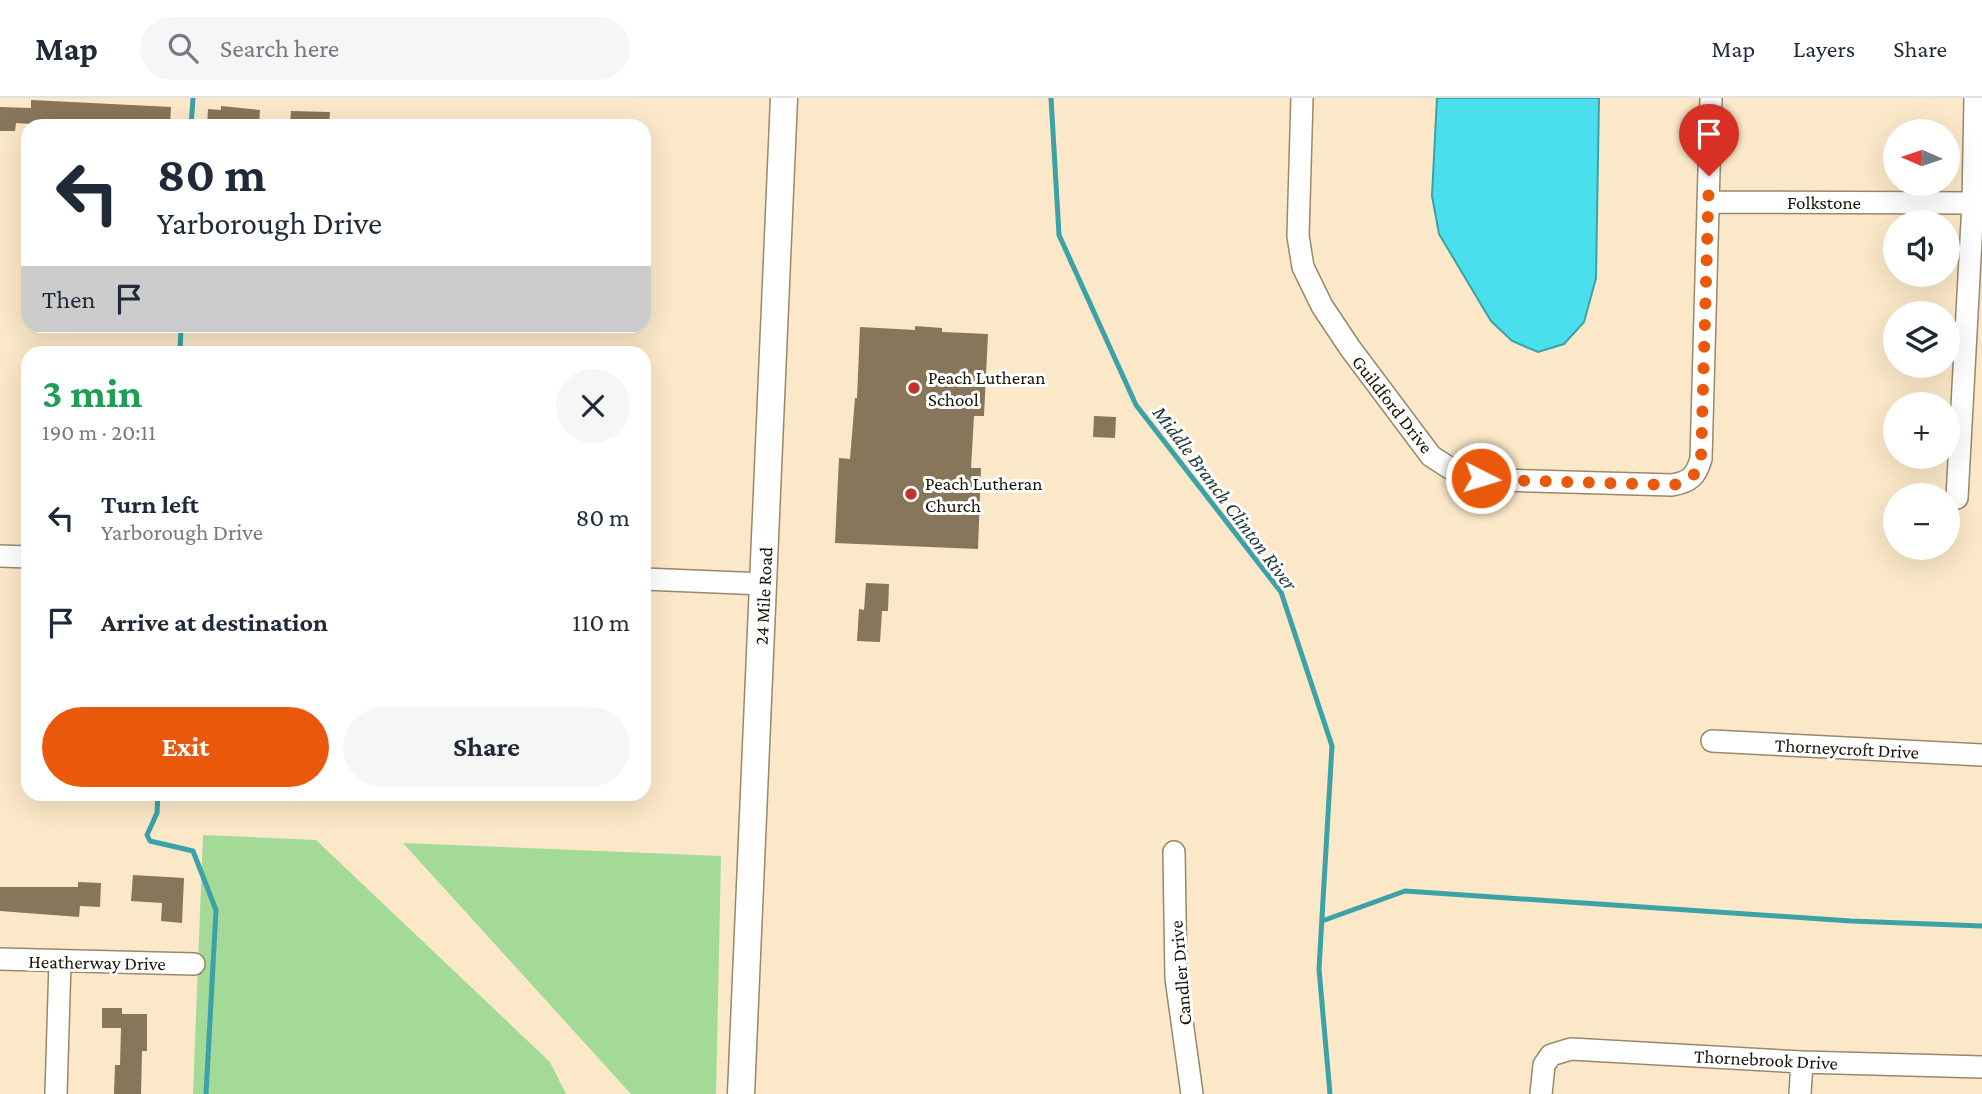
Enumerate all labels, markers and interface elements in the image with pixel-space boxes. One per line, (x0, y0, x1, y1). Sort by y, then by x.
search box (140, 17, 630, 80)
icon: search (164, 29, 202, 67)
text: Map (35, 30, 98, 67)
text: Search here (220, 34, 339, 63)
text: Map (1711, 35, 1755, 62)
text: Layers (1793, 35, 1855, 62)
text: Share (1893, 35, 1947, 62)
pin (1679, 104, 1739, 176)
icon: arrive (1690, 115, 1728, 153)
north arrow (1883, 119, 1960, 196)
map controls (1883, 119, 1960, 560)
icon: left (42, 147, 133, 238)
text: 80 m (157, 147, 266, 202)
street label: Folkstone (1787, 192, 1861, 213)
text: Yarborough Drive (157, 205, 382, 241)
button: sound (1883, 210, 1960, 287)
icon: arrive (110, 280, 148, 318)
text: Then (42, 285, 96, 314)
button: layers (1883, 301, 1960, 378)
street label: Guildford Drive (1348, 351, 1437, 457)
place label: Peach Lutheran School (928, 367, 1046, 410)
text: 3 min (42, 369, 142, 416)
button: close (556, 369, 630, 443)
marker: Peach Lutheran School (906, 380, 922, 396)
button: + (1883, 392, 1960, 469)
water label: Middle Branch Clinton River (1147, 400, 1303, 596)
text: 190 m · 20:11 (42, 419, 156, 445)
position arrow (1444, 441, 1518, 515)
place label: Peach Lutheran Church (925, 473, 1043, 516)
button: − (1883, 483, 1960, 560)
marker: Peach Lutheran Church (903, 486, 919, 502)
text: Turn left (101, 490, 199, 519)
icon: left (42, 499, 80, 537)
text: 80 m (576, 503, 630, 532)
text: Yarborough Drive (101, 519, 263, 545)
street label: 24 Mile Road (750, 546, 777, 646)
icon: arrive (42, 604, 80, 642)
text: Arrive at destination (101, 608, 328, 637)
text: 110 m (572, 608, 630, 637)
button: Exit (42, 707, 329, 787)
button: Share (343, 707, 630, 787)
street label: Thorneycroft Drive (1774, 734, 1920, 763)
street label: Candler Drive (1165, 920, 1196, 1026)
street label: Heatherway Drive (28, 951, 166, 974)
street label: Thornebrook Drive (1693, 1045, 1838, 1074)

